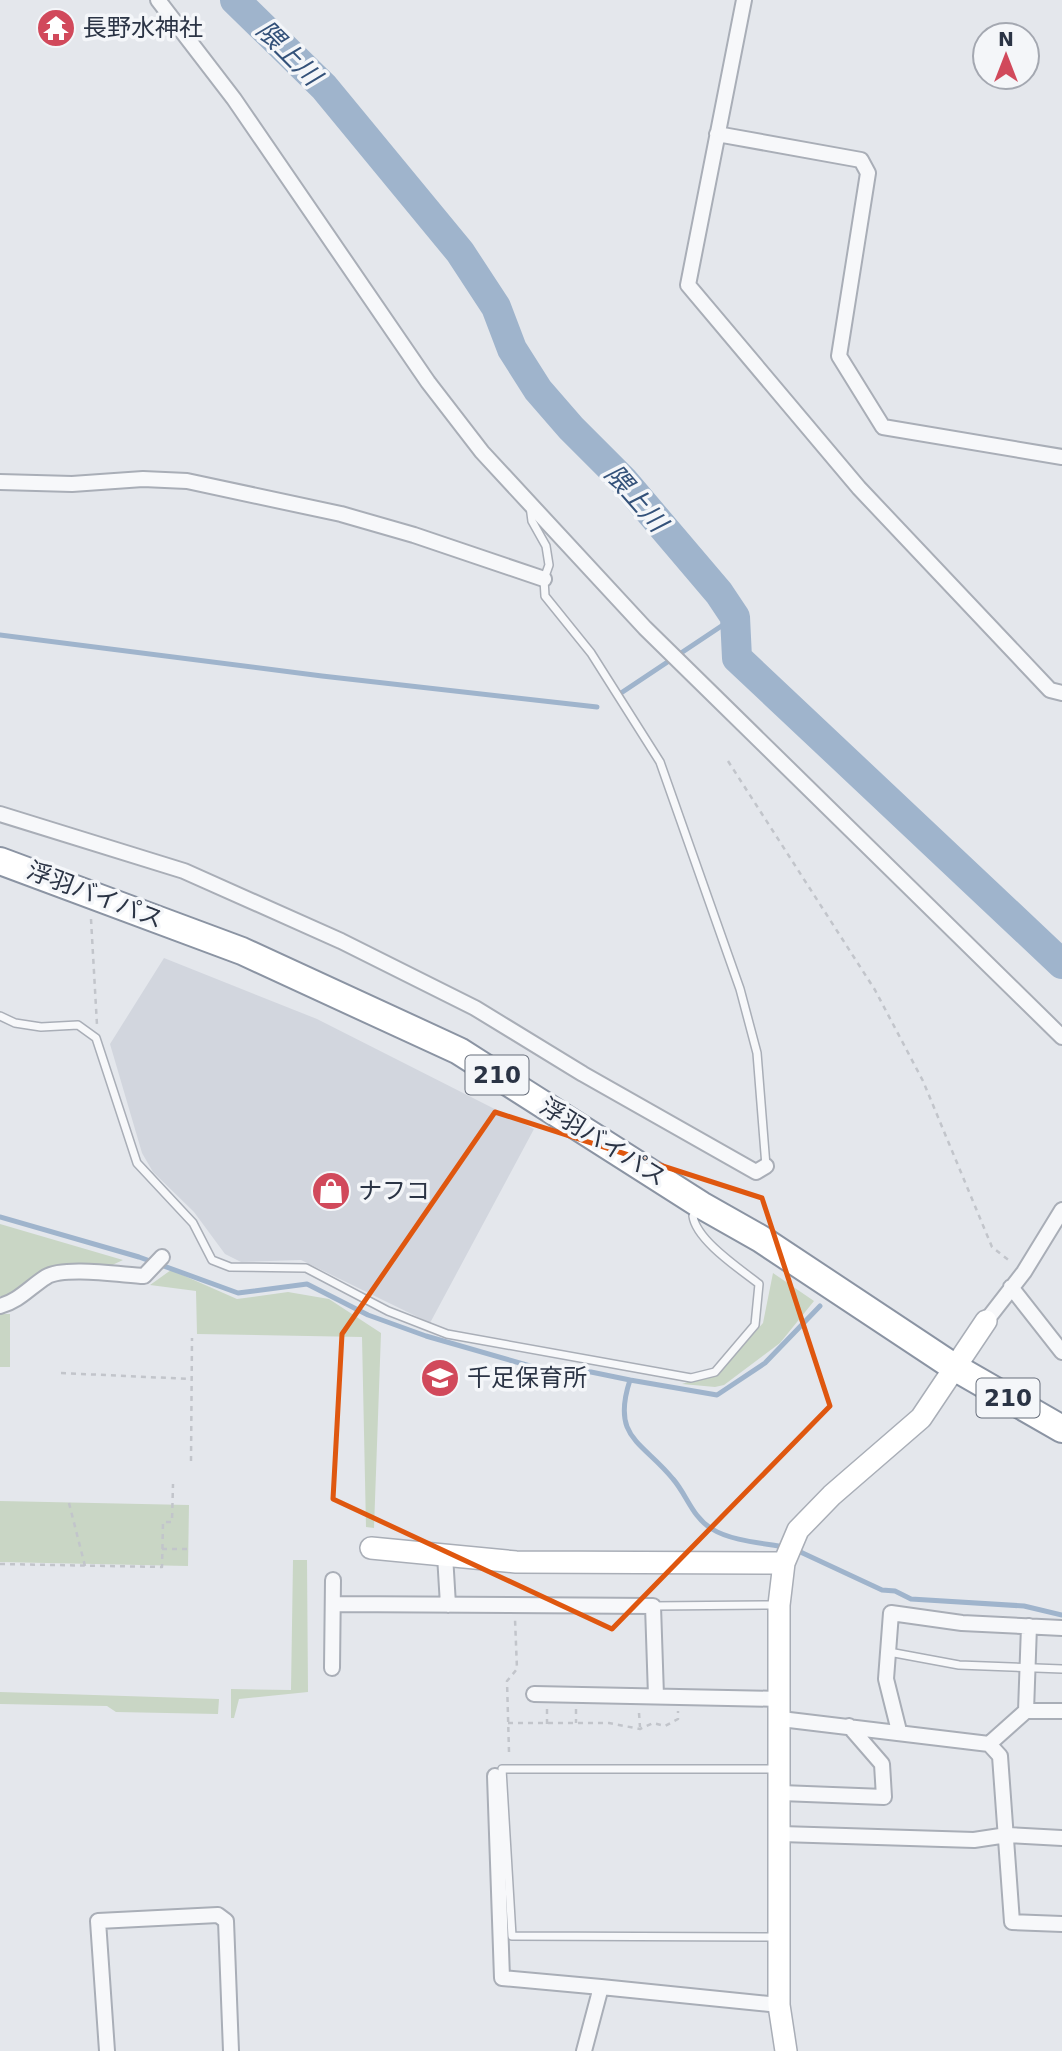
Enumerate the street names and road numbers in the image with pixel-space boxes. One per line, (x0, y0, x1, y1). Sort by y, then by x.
street label: 浮羽バイパス (23, 856, 167, 934)
road number: 210 (466, 1056, 528, 1094)
street label: 浮羽バイパス (535, 1092, 671, 1192)
road number: 210 (976, 1378, 1040, 1418)

